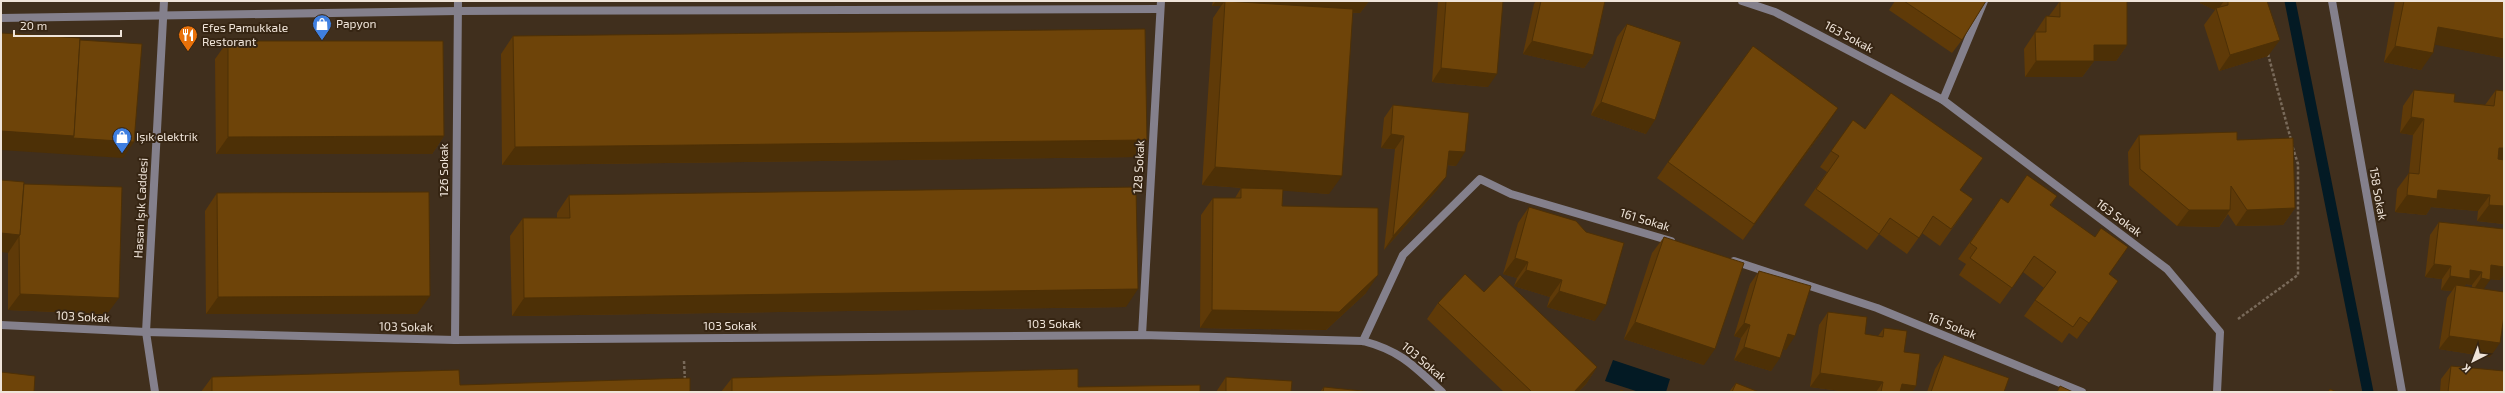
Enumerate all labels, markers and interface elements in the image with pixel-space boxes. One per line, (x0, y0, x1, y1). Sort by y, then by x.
scale bar (14, 12, 121, 38)
shop icon: Papyon (311, 13, 333, 41)
place label: Papyon (336, 16, 377, 30)
street label: 163 Sokak (1823, 17, 1876, 55)
text: 20 m (20, 18, 47, 32)
place label: Efes Pamukkale Restorant (202, 20, 288, 48)
restaurant icon: Efes Pamukkale Restorant (177, 24, 199, 52)
shop icon: Işık elektrik (111, 126, 133, 154)
place label: Işık elektrik (136, 129, 198, 144)
street label: 128 Sokak (1130, 140, 1146, 194)
street label: 126 Sokak (436, 143, 450, 197)
street label: Hasan Işık Caddesi (130, 157, 151, 259)
street label: 158 Sokak (2367, 166, 2391, 221)
street label: 163 Sokak (2094, 196, 2145, 239)
street label: 161 Sokak (1619, 205, 1672, 233)
street label: 103 Sokak (56, 308, 110, 324)
street label: 161 Sokak (1926, 309, 1979, 341)
street label: 103 Sokak (1027, 316, 1081, 330)
street label: 103 Sokak (703, 318, 757, 332)
street label: 103 Sokak (379, 319, 433, 333)
street label: 103 Sokak (1400, 339, 1450, 384)
north arrow (2453, 341, 2493, 381)
text: K (2459, 362, 2473, 376)

